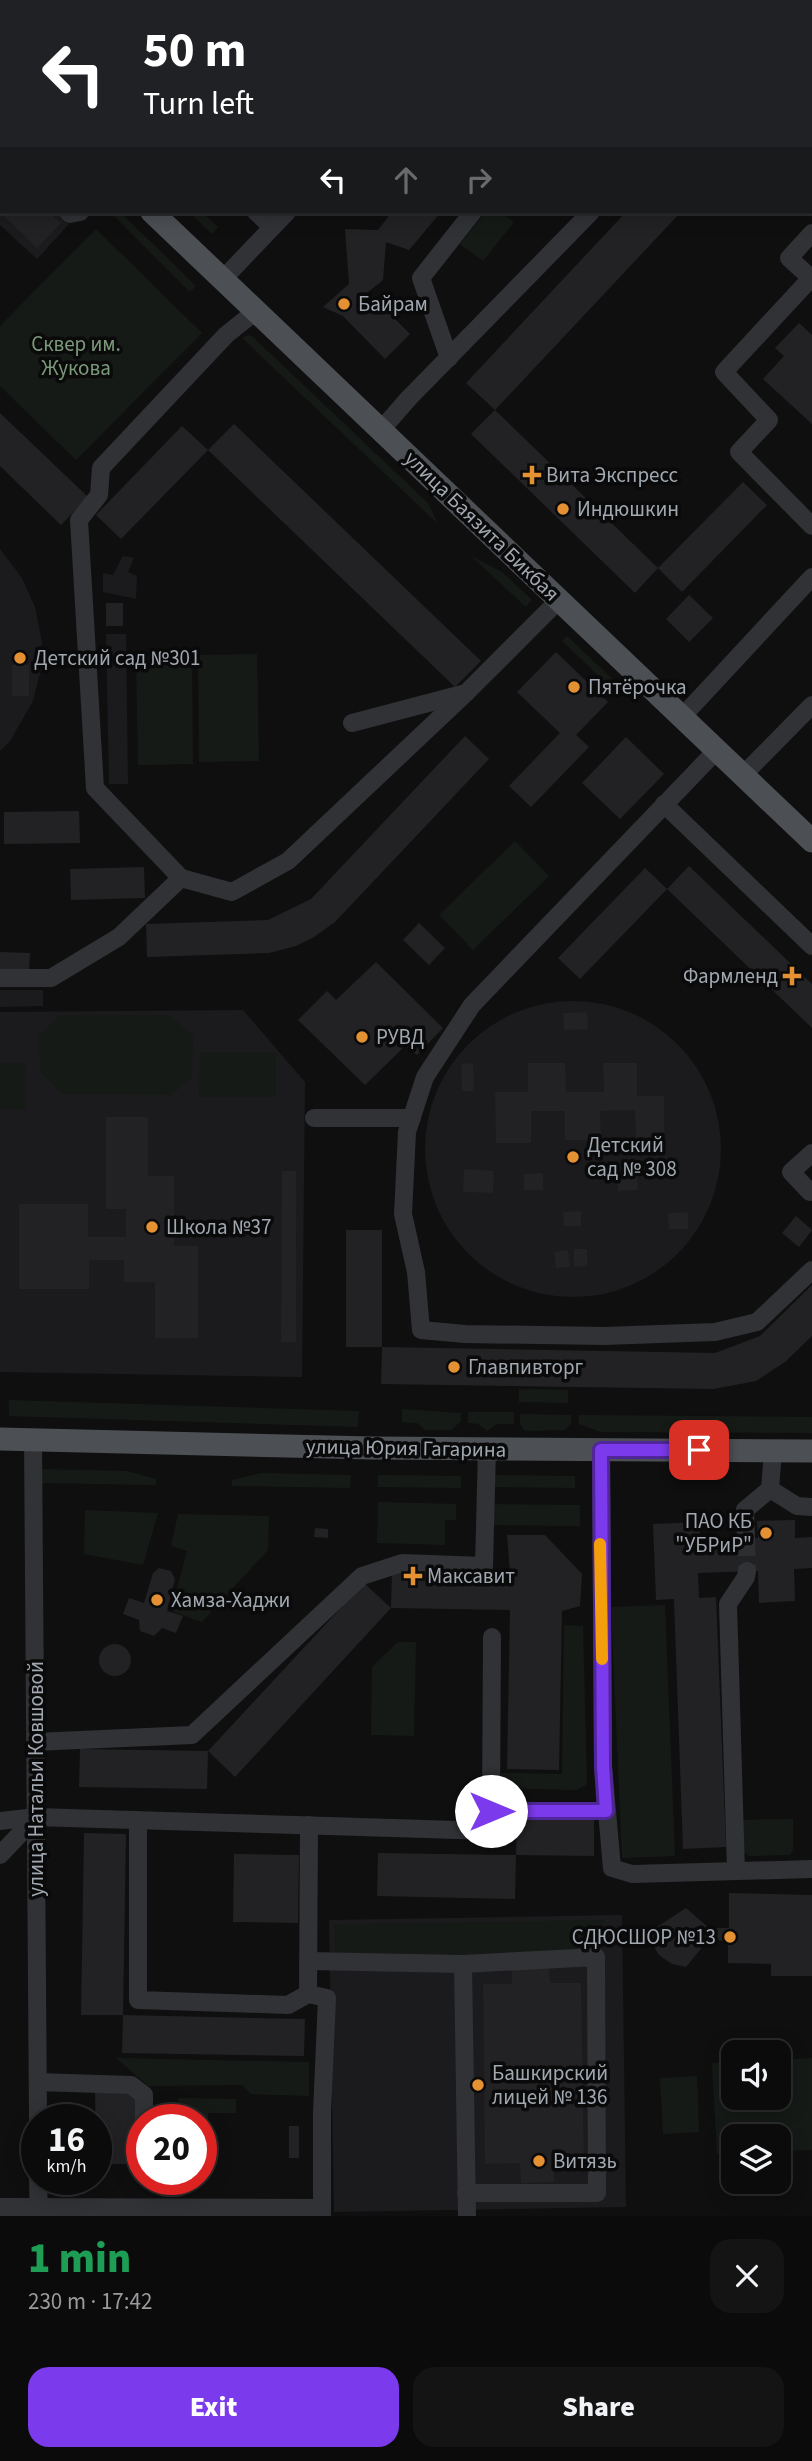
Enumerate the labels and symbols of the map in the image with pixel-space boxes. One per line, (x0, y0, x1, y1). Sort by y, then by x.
place label: Байрам (358, 289, 428, 319)
marker: Байрам (336, 296, 352, 312)
park label: Сквер им. Жукова (31, 329, 121, 383)
street label: улица Баязита Бикбая (398, 444, 566, 608)
place label: Вита Экспресс (546, 460, 679, 490)
marker: Вита Экспресс (524, 467, 540, 483)
place label: Индюшкин (577, 494, 679, 524)
marker: Индюшкин (555, 501, 571, 517)
place label: Детский сад №301 (34, 643, 200, 673)
marker: Детский сад №301 (12, 650, 28, 666)
place label: Пятёрочка (588, 672, 687, 702)
marker: Пятёрочка (566, 679, 582, 695)
place label: Фармленд (683, 961, 778, 991)
marker: Фармленд (784, 968, 800, 984)
place label: РУВД (376, 1022, 424, 1052)
marker: РУВД (354, 1029, 370, 1045)
place label: Детский сад № 308 (587, 1130, 677, 1184)
marker: Детский сад № 308 (565, 1149, 581, 1165)
place label: Школа №37 (166, 1212, 271, 1242)
marker: Школа №37 (144, 1219, 160, 1235)
place label: Главпивторг (468, 1352, 584, 1382)
marker: Главпивторг (446, 1359, 462, 1375)
pin (669, 1420, 729, 1480)
street label: улица Юрия Гагарина (306, 1431, 506, 1465)
place label: ПАО КБ "УБРиР" (675, 1506, 752, 1560)
marker: ПАО КБ "УБРиР" (758, 1525, 774, 1541)
place label: Максавит (427, 1561, 515, 1591)
marker: Максавит (405, 1568, 421, 1584)
place label: Хамза-Хаджи (171, 1585, 290, 1615)
marker: Хамза-Хаджи (149, 1592, 165, 1608)
street label: улица Натальи Ковшовой (21, 1661, 51, 1897)
position arrow (454, 1774, 528, 1848)
place label: СДЮСШОР №13 (572, 1922, 716, 1952)
marker: СДЮСШОР №13 (722, 1929, 738, 1945)
place label: Башкирский лицей № 136 (492, 2058, 608, 2112)
marker: Башкирский лицей № 136 (470, 2077, 486, 2093)
speed limit sign: 20 (126, 2104, 217, 2195)
place label: Витязь (553, 2146, 617, 2176)
marker: Витязь (531, 2153, 547, 2169)

